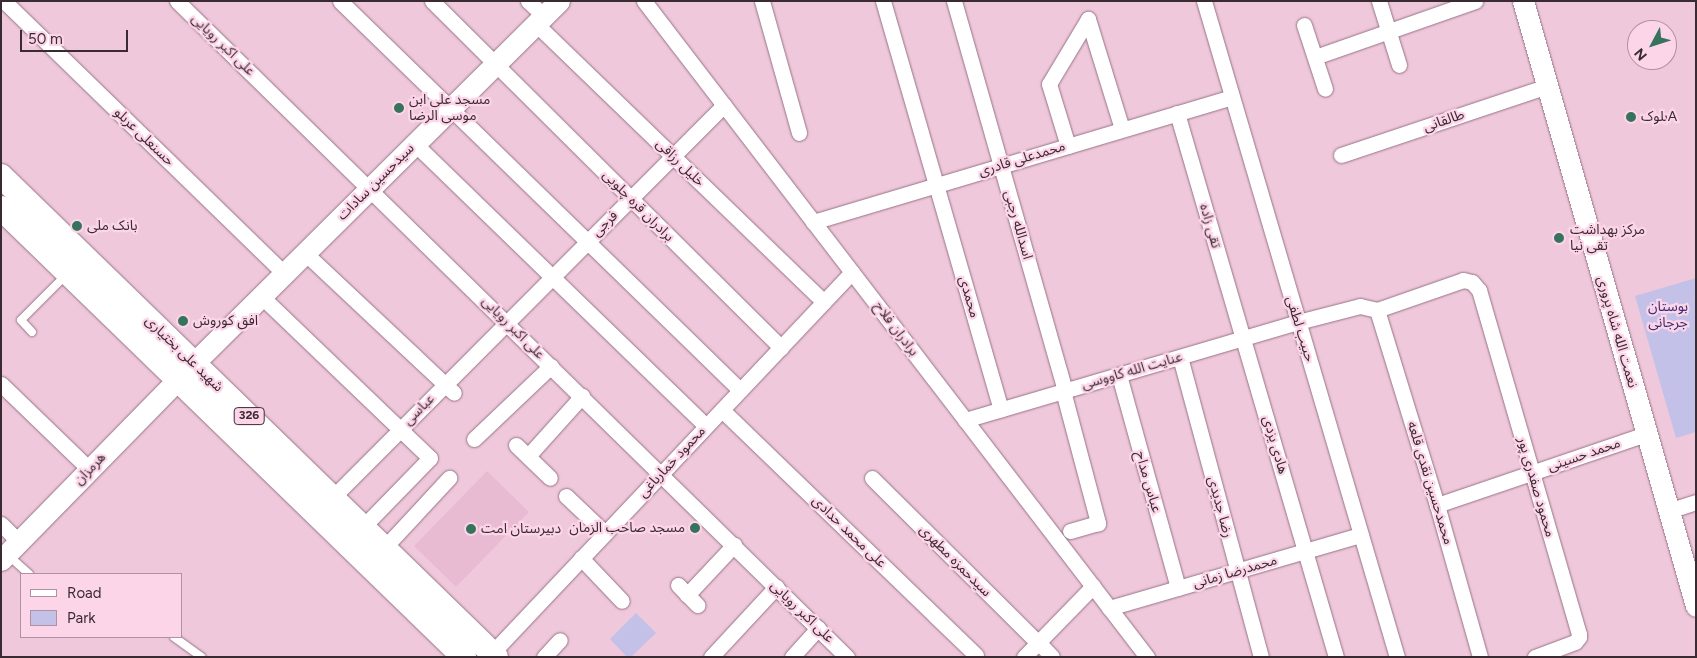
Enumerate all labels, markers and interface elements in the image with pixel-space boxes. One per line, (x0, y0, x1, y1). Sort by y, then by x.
street label: علی اکبر رویایی (188, 10, 258, 80)
scale bar (22, 20, 130, 52)
north arrow (1627, 20, 1677, 70)
text: 50 m (28, 30, 63, 48)
text: N (1631, 45, 1651, 64)
place label: مسجد علی ابن موسی الرضا (409, 92, 490, 124)
marker: مسجد علی ابن موسی الرضا (393, 102, 405, 114)
street label: حسنعلی عربلو (110, 104, 178, 170)
street label: طالقانی (1421, 106, 1467, 136)
place label: بلوکA (1641, 109, 1677, 125)
marker: بلوکA (1625, 111, 1637, 123)
street label: خلیل رزاقی (652, 136, 708, 190)
street label: محمدعلی قادری (977, 138, 1067, 180)
street label: سیدحسین سادات (334, 140, 418, 224)
street label: برادران قره چلویی (599, 167, 677, 245)
street label: اسدالله رجبی (1000, 189, 1036, 261)
street label: تقی زاده (1196, 202, 1224, 250)
street label: فرجی (589, 208, 621, 240)
place label: بانک ملی (87, 218, 138, 234)
marker: بانک ملی (71, 220, 83, 232)
place label: مرکز بهداشت تقی نیا (1570, 222, 1645, 254)
marker: مرکز بهداشت تقی نیا (1552, 231, 1566, 245)
street label: محمدی (955, 274, 983, 320)
street label: نعمت الله شاه پروری (1593, 274, 1641, 390)
street label: علی اکبر رویایی (478, 293, 548, 363)
street label: حبیب لطفی (1282, 294, 1318, 364)
street label: برادران فلاح (870, 298, 922, 360)
park label: بوستان جرجانی (1648, 299, 1688, 332)
street label: شهید علی بختیاری (141, 312, 227, 396)
place label: افق کوروش (193, 313, 258, 329)
marker: افق کوروش (177, 315, 189, 327)
street label: عنایت‌ الله کاووسی (1080, 349, 1184, 393)
street label: عباسی (400, 391, 438, 429)
road number: 326 (233, 406, 265, 426)
street label: هادی یزدی (1259, 414, 1291, 476)
street label: محمدحسین نقدی قلعه (1403, 420, 1457, 546)
street label: محمود خمارباغی (635, 423, 709, 501)
street label: محمود صفدری پور (1514, 435, 1558, 539)
street label: محمد حسینی (1545, 435, 1623, 475)
street label: هرمزان (71, 449, 109, 489)
street label: عباس مداح (1131, 449, 1165, 515)
street label: رضا جدیدی (1204, 474, 1236, 540)
street label: علی محمد حدادی (808, 492, 890, 572)
place label: مسجد صاحب الزمان (569, 520, 685, 536)
place label: دبیرستان امت (481, 521, 561, 537)
marker: مسجد صاحب الزمان (689, 522, 701, 534)
street label: سیدحمزه مطهری (916, 522, 994, 600)
marker: دبیرستان امت (465, 523, 477, 535)
street label: محمدرضا زمانی (1191, 552, 1279, 592)
legend (20, 573, 182, 638)
street label: علی اکبر رویایی (767, 577, 837, 647)
text: Road (67, 584, 102, 602)
text: Park (67, 609, 96, 627)

